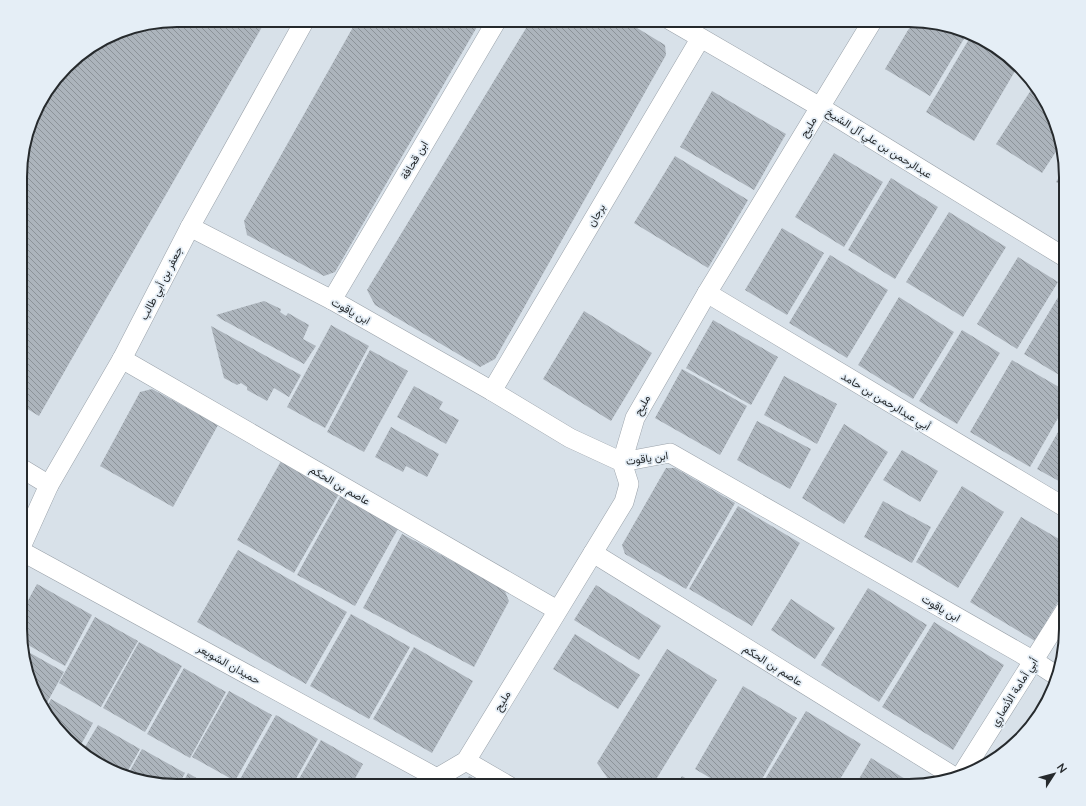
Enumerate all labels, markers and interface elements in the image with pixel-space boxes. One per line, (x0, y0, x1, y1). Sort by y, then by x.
street label: عبدالرحمن بن علي آل الشيخ (822, 105, 935, 184)
street label: مليح (796, 114, 820, 140)
street label: ابن قحافة (397, 138, 431, 182)
street label: برجان (584, 201, 608, 229)
street label: جعفر بن أبي طالب (137, 244, 188, 323)
street label: ابن ياقوت (329, 295, 373, 327)
street label: أبي عبدالرحمن بن حامد (837, 369, 934, 436)
street label: مليح (631, 392, 654, 418)
street label: ابن ياقوت (625, 448, 669, 468)
street label: عاصم بن الحكم (307, 462, 373, 509)
street label: ابن ياقوت (919, 591, 963, 625)
street label: حميدان الشويعر (194, 640, 263, 687)
street label: عاصم بن الحكم (740, 641, 806, 690)
street label: أبي أمامة الأنصاري (987, 655, 1043, 730)
street label: مليح (490, 688, 514, 714)
north arrow (1034, 754, 1074, 794)
text: N (1055, 761, 1070, 775)

